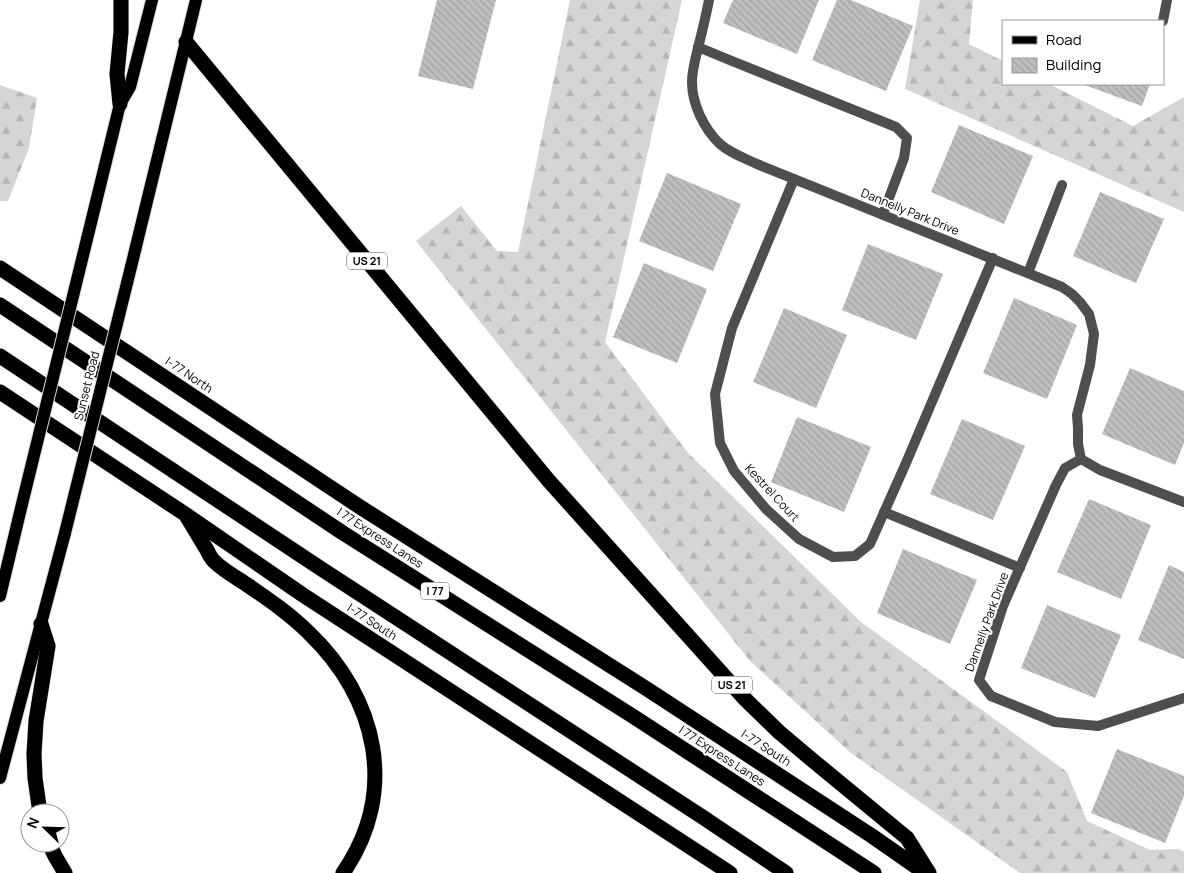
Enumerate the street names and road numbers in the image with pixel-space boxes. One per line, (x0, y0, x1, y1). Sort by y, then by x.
street label: Dannelly Park Drive (858, 184, 962, 239)
road number: US 21 (347, 252, 387, 270)
street label: Sunset Road (70, 350, 103, 422)
street label: I-77 North (162, 352, 216, 397)
street label: Kestrel Court (741, 460, 804, 525)
street label: I 77 Express Lanes (334, 503, 427, 572)
street label: Dannelly Park Drive (961, 570, 1012, 674)
road number: I 77 (421, 582, 449, 600)
street label: I-77 South (344, 599, 400, 644)
road number: US 21 (712, 676, 752, 694)
street label: I 77 Express Lanes (676, 721, 769, 790)
street label: I-77 South (738, 725, 794, 770)

